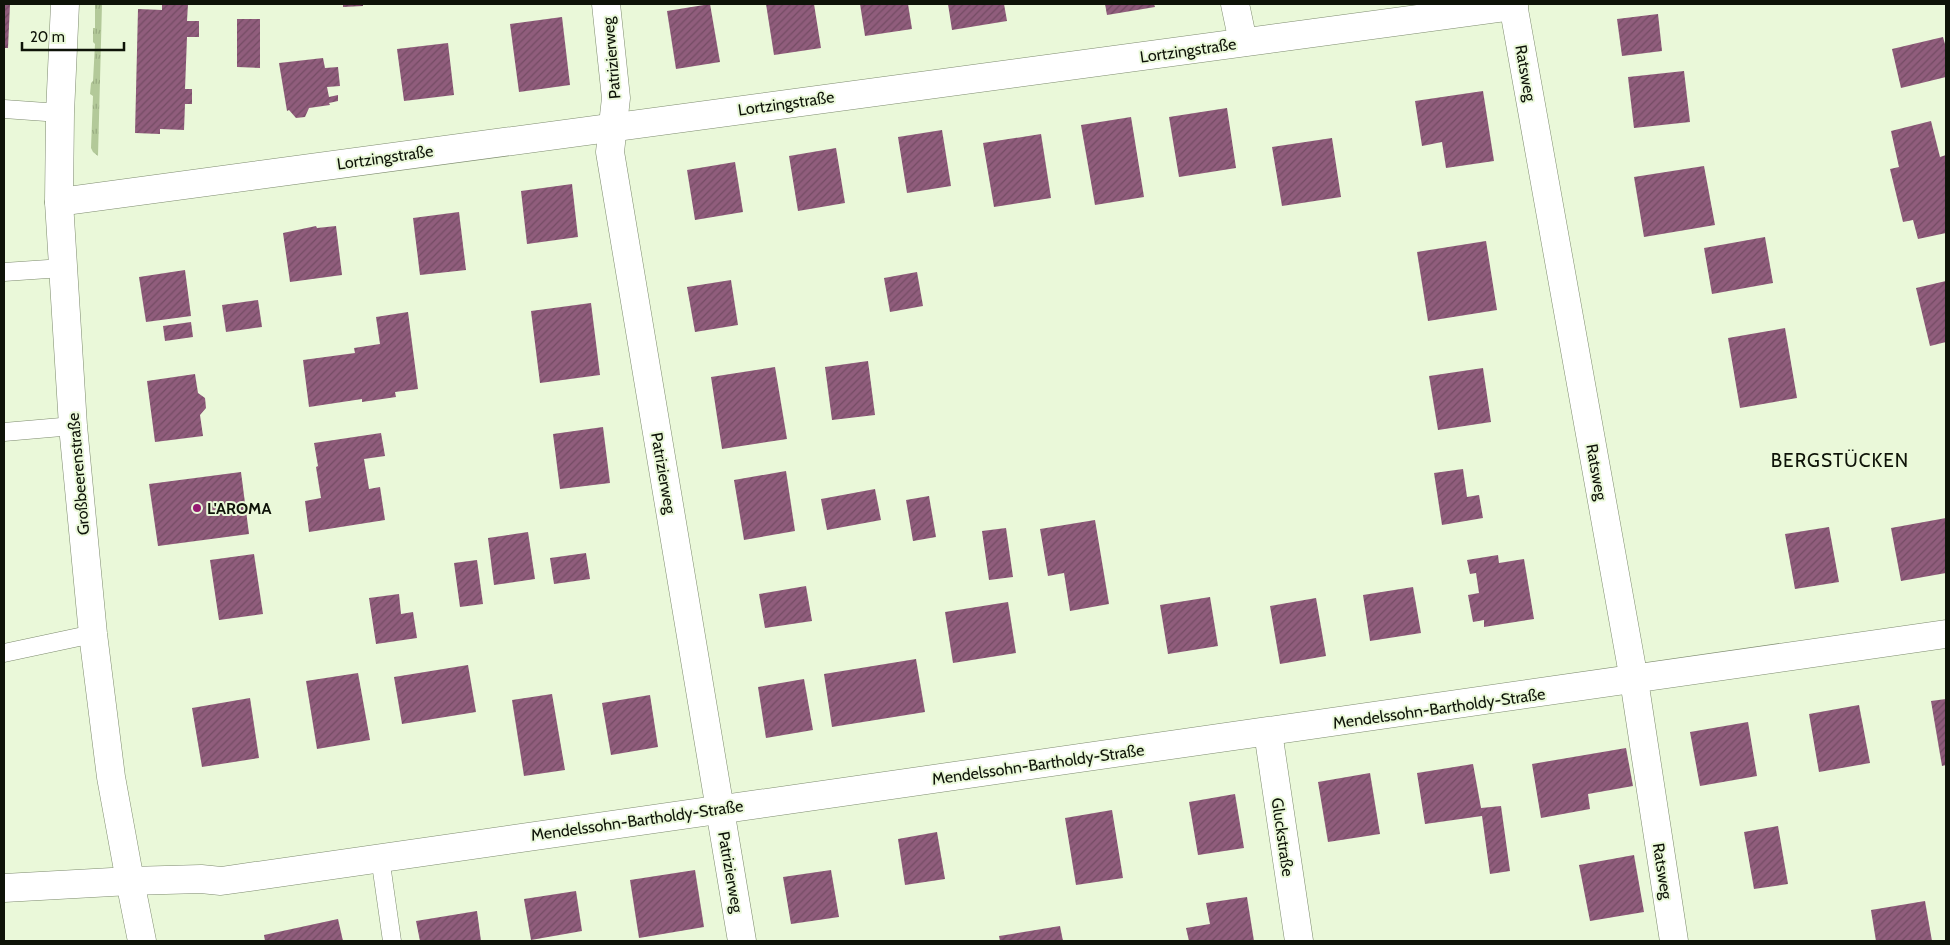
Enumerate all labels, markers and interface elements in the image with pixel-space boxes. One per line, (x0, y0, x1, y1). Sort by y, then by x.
street label: Patrizierweg (598, 15, 625, 100)
scale bar (22, 20, 125, 52)
text: 20 m (30, 28, 65, 46)
street label: Lortzingstraße (1139, 34, 1237, 67)
street label: Ratsweg (1511, 43, 1540, 104)
street label: Lortzingstraße (737, 87, 835, 120)
street label: Lortzingstraße (336, 141, 434, 174)
street label: Großbeerenstraße (64, 412, 93, 536)
street label: Patrizierweg (647, 431, 680, 516)
street label: Ratsweg (1582, 442, 1611, 503)
district label: BERGSTÜCKEN (1771, 449, 1909, 472)
place label: L'AROMA (207, 499, 271, 518)
marker: L'AROMA (191, 502, 203, 514)
street label: Mendelssohn-Bartholdy-Straße (1332, 684, 1546, 733)
street label: Mendelssohn-Bartholdy-Straße (931, 740, 1145, 789)
street label: Mendelssohn-Bartholdy-Straße (530, 796, 744, 845)
street label: Gluckstraße (1268, 797, 1297, 878)
street label: Patrizierweg (714, 830, 747, 915)
street label: Ratsweg (1649, 842, 1676, 902)

